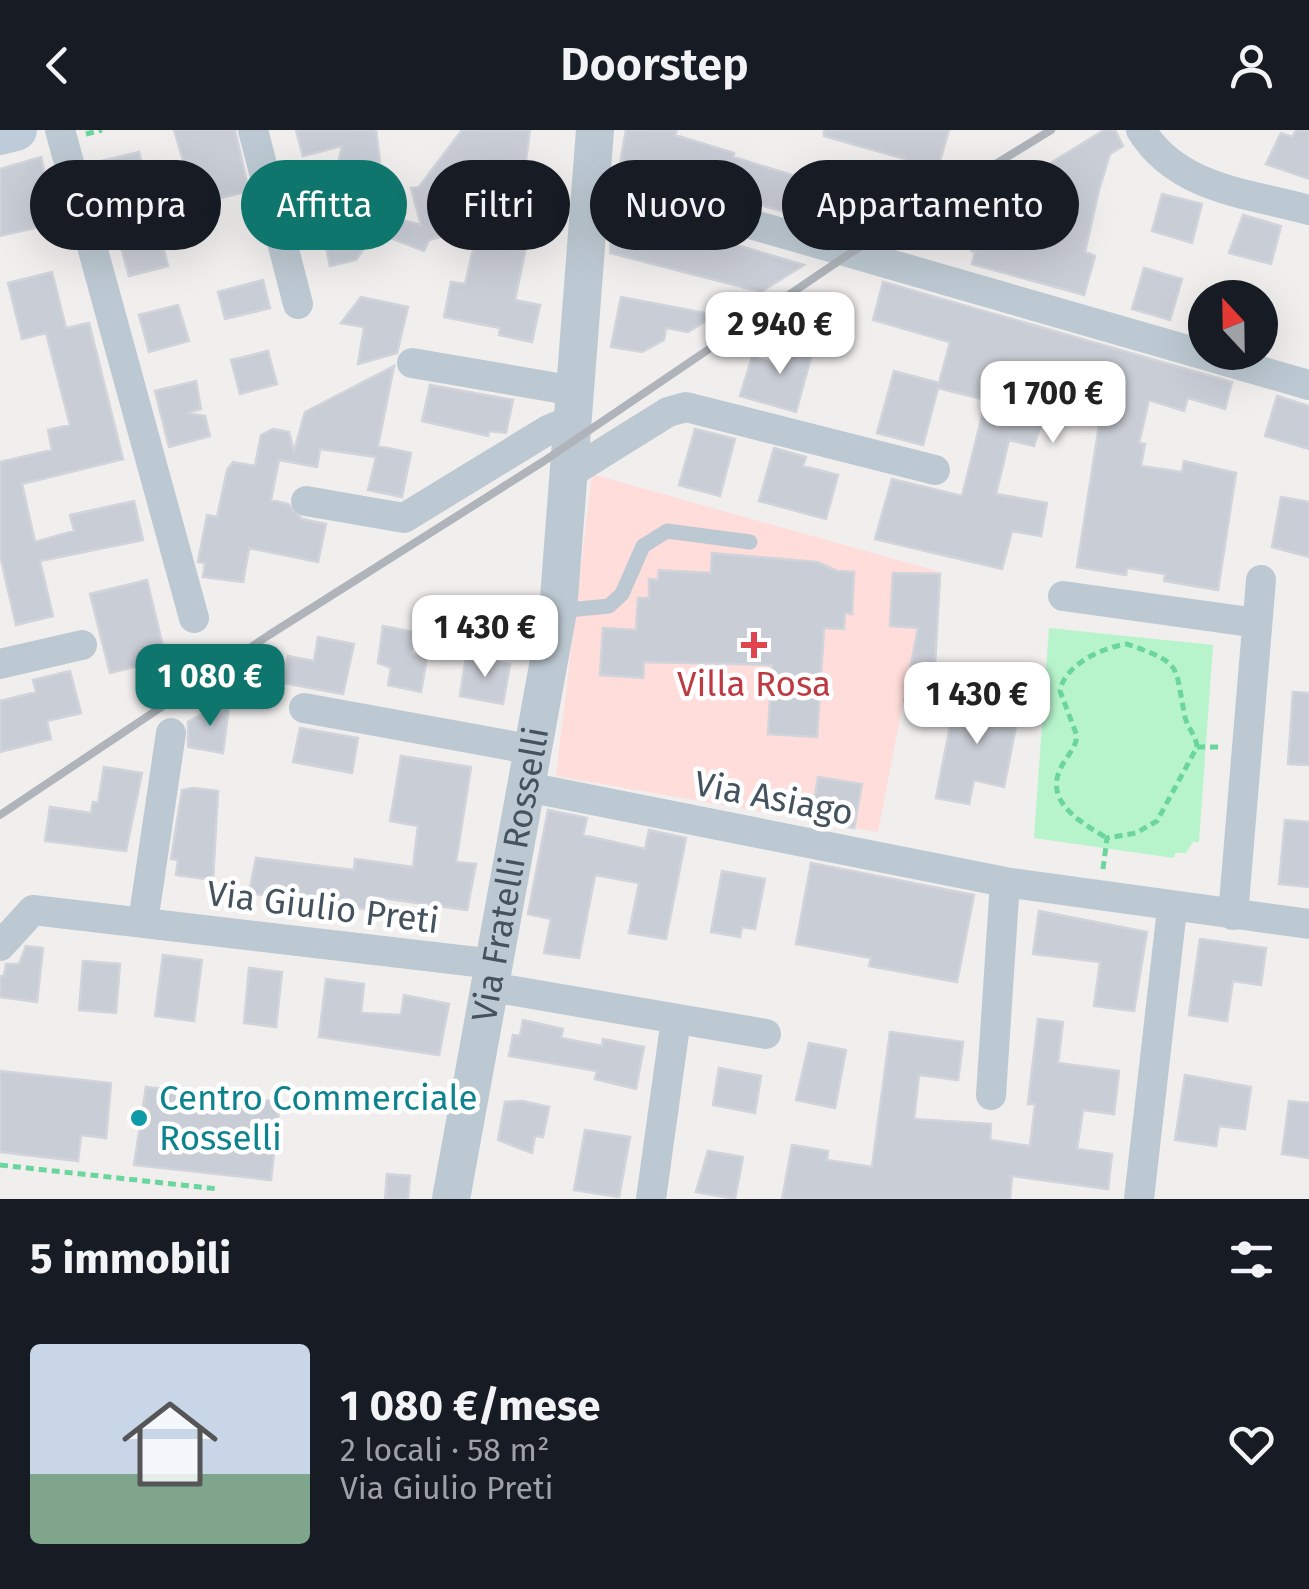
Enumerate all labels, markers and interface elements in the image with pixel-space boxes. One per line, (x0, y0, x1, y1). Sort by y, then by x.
icon: back (30, 38, 85, 93)
text: Doorstep (560, 38, 749, 92)
icon: person (1224, 38, 1279, 93)
chip: Compra (30, 160, 221, 250)
chip: Affitta (241, 160, 407, 250)
chip: Filtri (427, 160, 570, 250)
chip: Nuovo (590, 160, 762, 250)
chip: Appartamento (782, 160, 1079, 250)
north arrow (1188, 280, 1278, 370)
map controls (1188, 280, 1278, 370)
pin: 2 940 € (688, 292, 872, 377)
text: 2 940 € (727, 305, 833, 343)
pin: 1 700 € (961, 361, 1145, 446)
text: 1 700 € (1003, 374, 1104, 412)
pin: 1 430 € (393, 595, 577, 680)
text: 1 430 € (434, 608, 536, 646)
marker: Villa Rosa (741, 632, 767, 658)
pin: 1 080 € (118, 644, 302, 729)
text: 1 080 € (158, 657, 262, 695)
pin: 1 430 € (885, 662, 1069, 747)
place label: Villa Rosa (677, 663, 831, 705)
text: 1 430 € (926, 675, 1028, 713)
street label: Via Fratelli Rosselli (463, 724, 557, 1025)
street label: Via Asiago (691, 762, 857, 834)
street label: Via Giulio Preti (205, 872, 441, 942)
place label: Centro Commerciale Rosselli (159, 1077, 478, 1159)
marker: Centro Commerciale Rosselli (128, 1107, 150, 1129)
icon: filters (1224, 1232, 1279, 1287)
text: 5 immobili (30, 1234, 231, 1284)
text: 1 080 €/mese (340, 1381, 600, 1431)
icon: home (110, 1384, 230, 1504)
icon: heart (1224, 1417, 1279, 1472)
text: 2 locali · 58 m² (340, 1431, 550, 1469)
text: Via Giulio Preti (340, 1469, 553, 1507)

